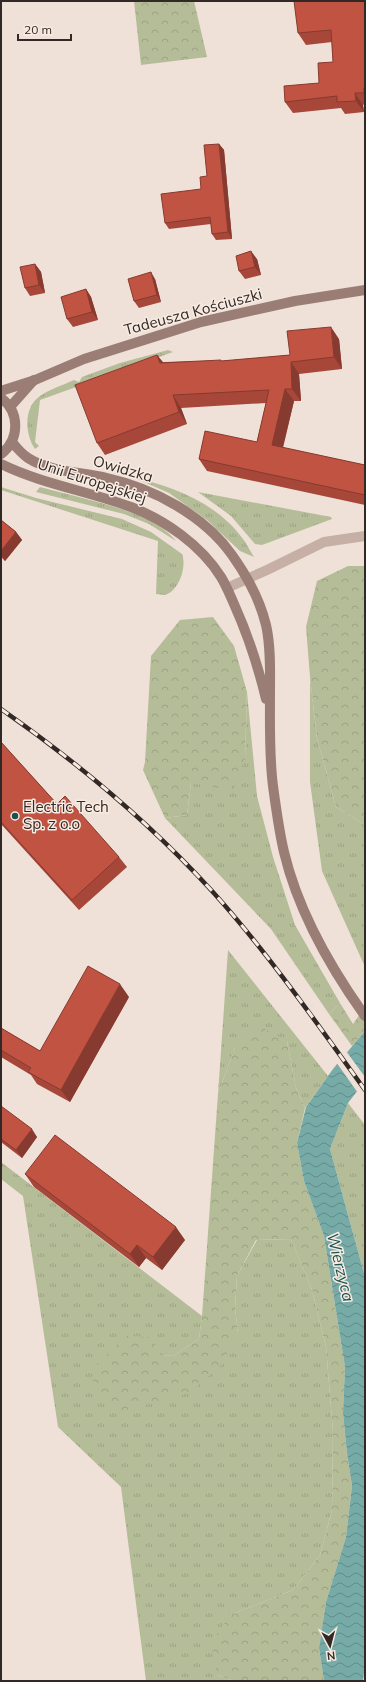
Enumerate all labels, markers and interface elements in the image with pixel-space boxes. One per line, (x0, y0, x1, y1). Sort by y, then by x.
scale bar (18, 16, 71, 42)
text: 20 m (24, 22, 52, 37)
street label: Tadeusza Kościuszki (122, 284, 264, 339)
street label: Owidzka (91, 451, 155, 486)
street label: Unii Europejskiej (35, 454, 149, 507)
place label: Electric Tech Sp. z o.o (23, 797, 109, 833)
marker: Electric Tech Sp. z o.o (10, 811, 20, 821)
water label: Wierzyca (323, 1231, 359, 1304)
north arrow (310, 1626, 350, 1666)
text: N (326, 1648, 336, 1663)

